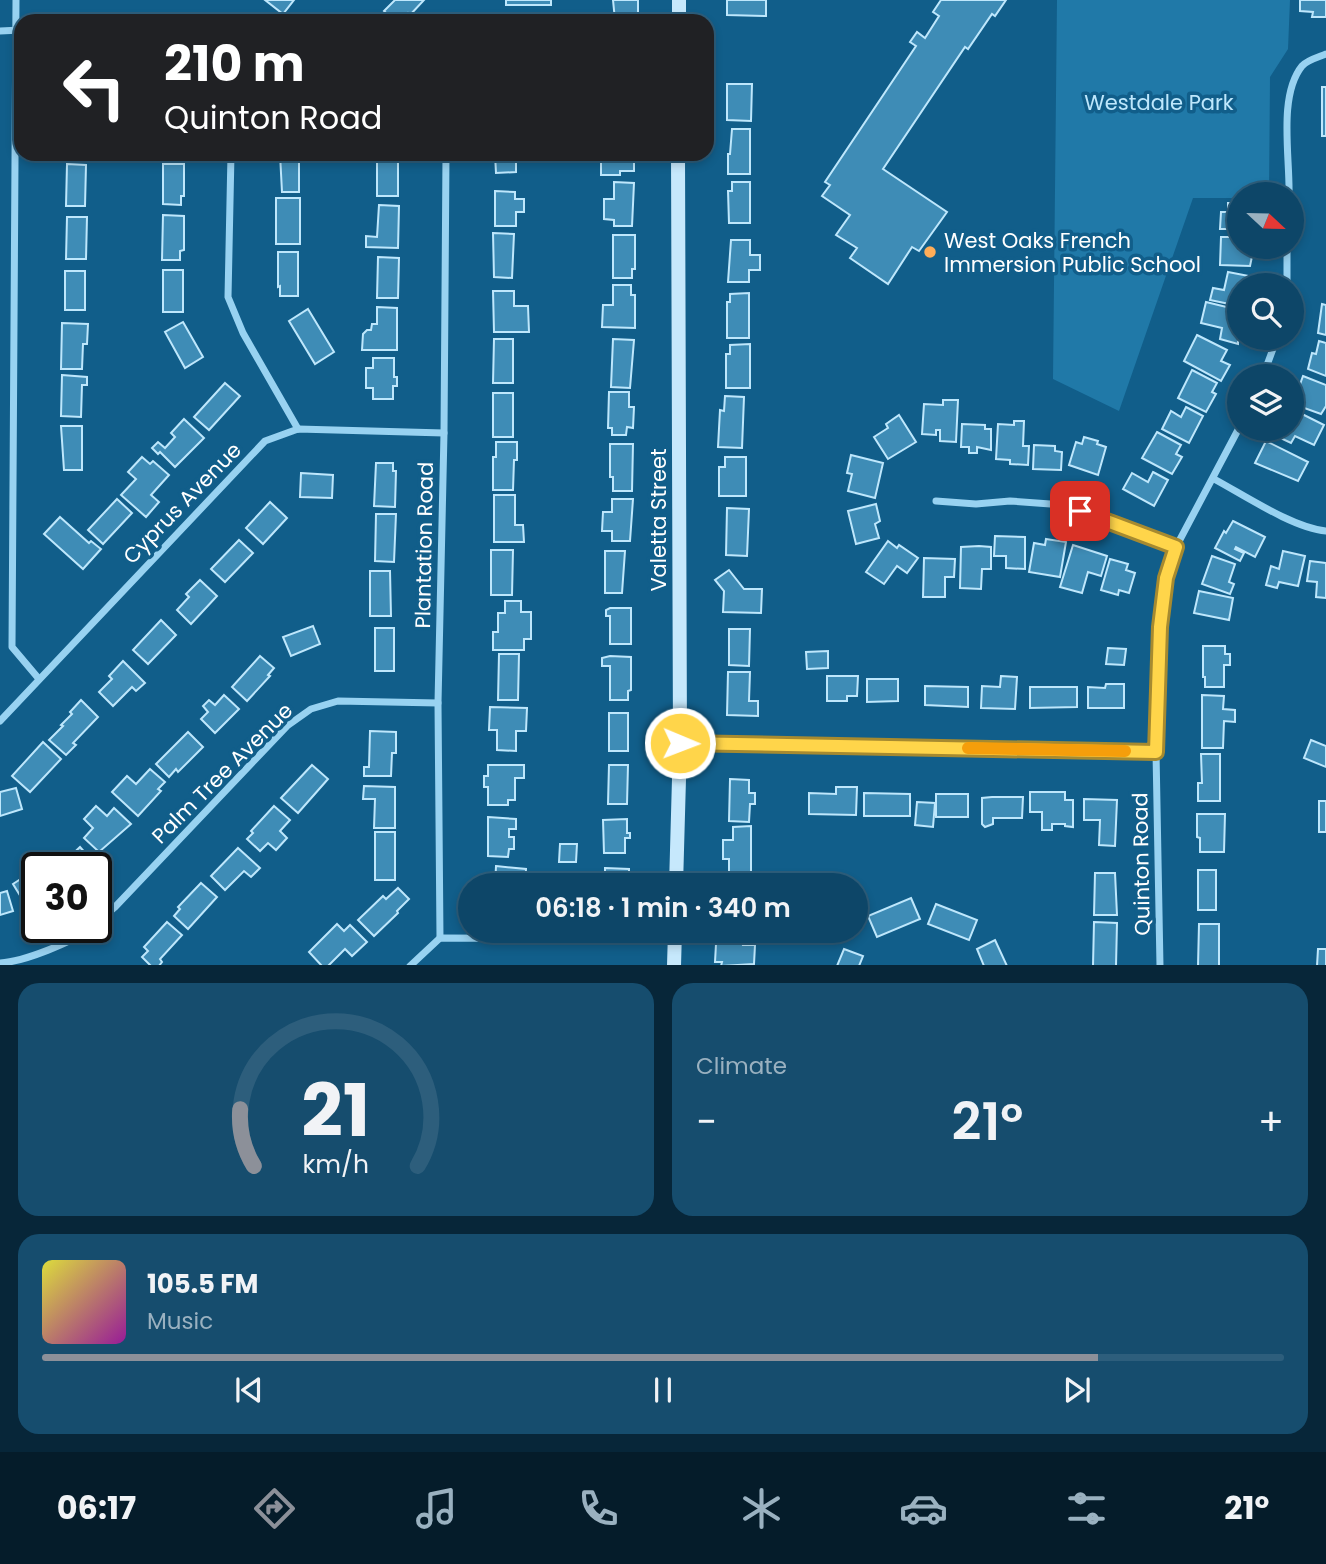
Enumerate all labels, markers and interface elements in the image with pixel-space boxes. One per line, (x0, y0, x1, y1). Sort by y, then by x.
text: 210 m (164, 30, 305, 98)
icon: left (49, 42, 140, 133)
park label: Westdale Park (1084, 88, 1234, 117)
text: Quinton Road (164, 95, 382, 140)
north arrow (1227, 182, 1304, 259)
map controls (1227, 182, 1304, 441)
place label: West Oaks French Immersion Public School (944, 226, 1201, 279)
marker: West Oaks French Immersion Public School (922, 244, 938, 260)
button: search (1227, 273, 1304, 350)
button: layers (1227, 364, 1304, 441)
street label: Cyprus Avenue (116, 436, 248, 570)
street label: Valetta Street (644, 448, 673, 592)
street label: Plantation Road (408, 461, 440, 629)
pin (1050, 481, 1110, 541)
icon: arrive (1061, 492, 1099, 530)
street label: Palm Tree Avenue (145, 696, 299, 850)
position arrow (643, 706, 717, 780)
street label: Quinton Road (1125, 792, 1157, 936)
speed limit sign: 30 (21, 852, 112, 943)
text: 06:18 · 1 min · 340 m (535, 890, 791, 926)
text: Climate (696, 1050, 787, 1082)
text: 21 (302, 1060, 370, 1161)
text: 21° (952, 1085, 1023, 1158)
text: − (696, 1095, 717, 1148)
text: + (1258, 1095, 1284, 1148)
text: km/h (303, 1146, 369, 1181)
text: 105.5 FM (147, 1266, 258, 1302)
text: Music (147, 1305, 213, 1337)
icon: previous (230, 1371, 268, 1409)
icon: pause (644, 1371, 682, 1409)
icon: next (1058, 1371, 1096, 1409)
icon: directions (250, 1484, 299, 1533)
icon: music (412, 1484, 461, 1533)
icon: phone (574, 1484, 623, 1533)
icon: climate (737, 1484, 786, 1533)
icon: car (899, 1484, 948, 1533)
icon: filters (1062, 1484, 1111, 1533)
text: 06:17 (57, 1485, 136, 1530)
text: 21° (1224, 1485, 1269, 1530)

